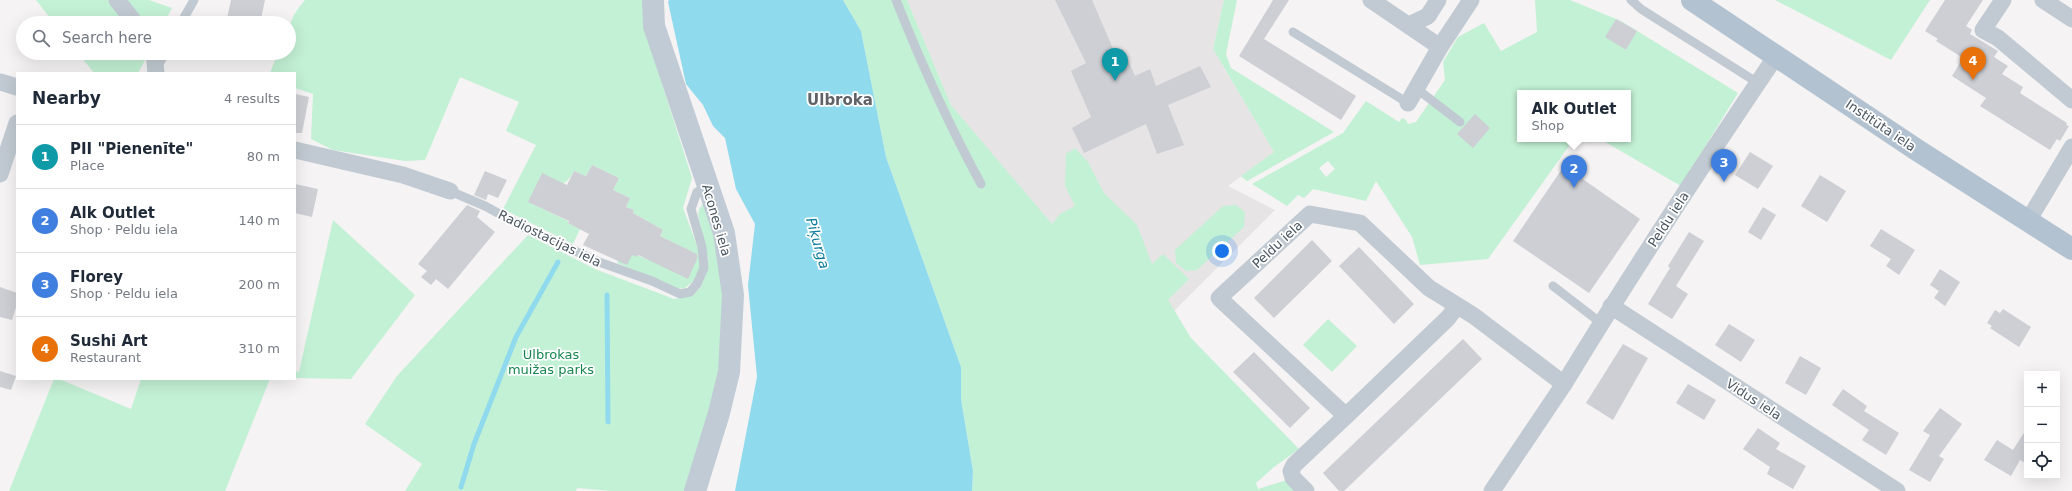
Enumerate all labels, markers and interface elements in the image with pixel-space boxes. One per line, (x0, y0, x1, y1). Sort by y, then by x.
search box (16, 16, 296, 60)
icon: search (30, 27, 52, 49)
text: Search here (62, 29, 152, 47)
pin: 4 (1960, 47, 1986, 80)
pin: 1 (1102, 48, 1128, 81)
text: Nearby (32, 88, 101, 108)
popup (1517, 90, 1631, 142)
text: 4 results (224, 91, 280, 106)
district label: Ulbroka (807, 91, 873, 109)
street label: Institūta iela (1843, 96, 1919, 154)
text: Alk Outlet (1531, 100, 1617, 118)
text: Shop (1531, 118, 1564, 133)
text: PII "Pienenīte" (70, 140, 193, 158)
text: 1 (40, 149, 50, 164)
text: 80 m (247, 149, 280, 164)
pin: 3 (1711, 149, 1737, 182)
pin: 2 (1561, 155, 1587, 188)
text: Place (70, 158, 105, 173)
street label: Acones iela (699, 182, 734, 258)
street label: Peldu iela (1645, 189, 1692, 250)
text: Alk Outlet (70, 204, 155, 222)
street label: Radiostacijas iela (496, 207, 604, 270)
text: 2 (40, 213, 50, 228)
text: 140 m (238, 213, 280, 228)
water label: Piķurga (802, 216, 833, 271)
street label: Peldu iela (1249, 217, 1305, 271)
text: Shop · Peldu iela (70, 222, 178, 237)
your location (1212, 241, 1232, 261)
text: Florey (70, 268, 123, 286)
text: 3 (40, 277, 50, 292)
text: 200 m (238, 277, 280, 292)
text: Shop · Peldu iela (70, 286, 178, 301)
text: Sushi Art (70, 332, 148, 350)
text: 4 (40, 341, 50, 356)
text: 310 m (238, 341, 280, 356)
park label: Ulbrokas muižas parks (508, 347, 594, 377)
text: Restaurant (70, 350, 141, 365)
map controls (2024, 371, 2060, 479)
button: + (2024, 371, 2060, 407)
street label: Vidus iela (1723, 376, 1784, 423)
button: − (2024, 407, 2060, 443)
button: locate (2024, 443, 2060, 479)

